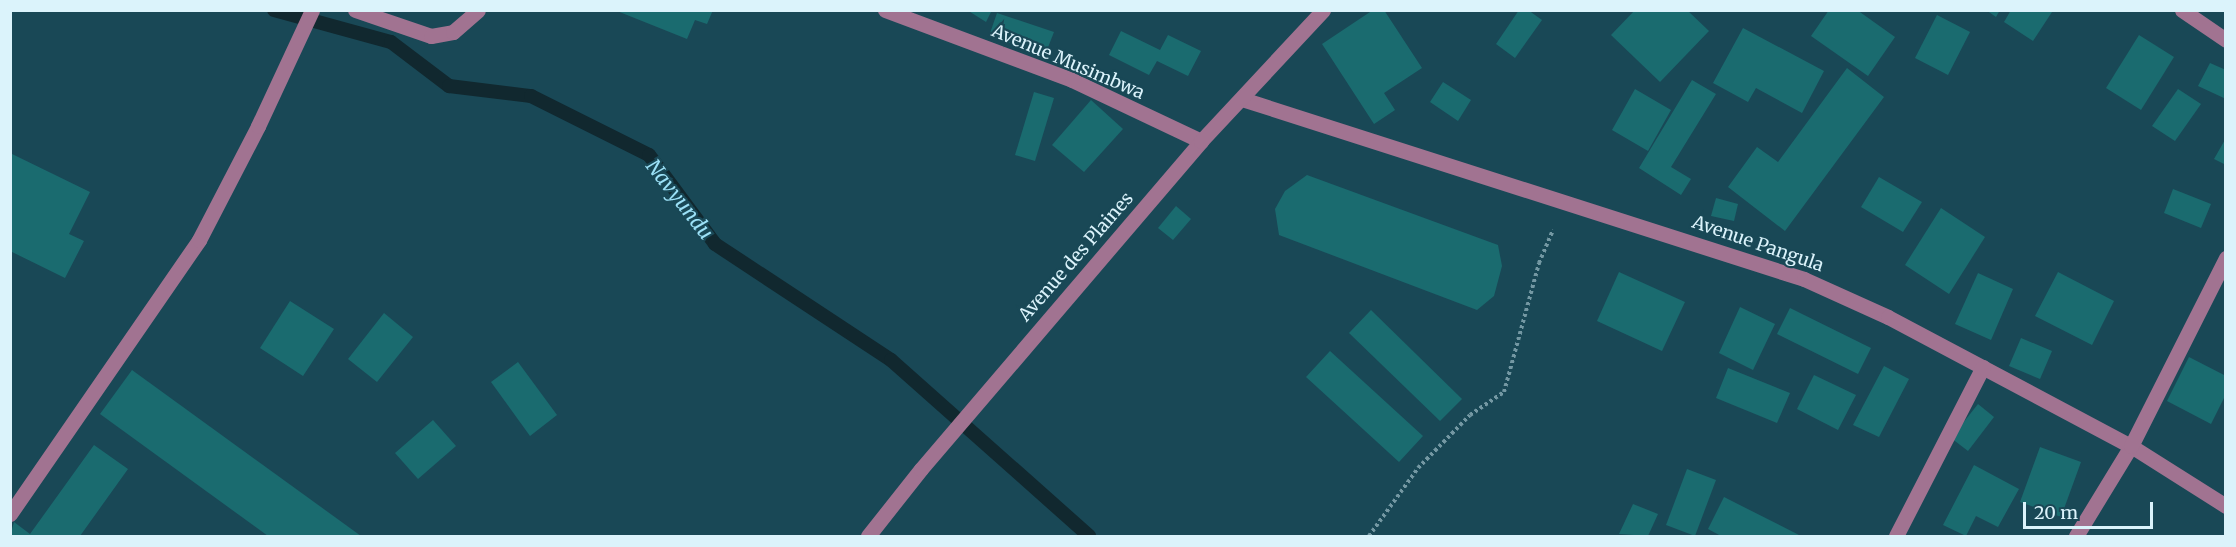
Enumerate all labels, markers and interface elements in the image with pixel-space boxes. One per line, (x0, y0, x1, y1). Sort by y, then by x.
street label: Avenue Musimbwa (988, 20, 1148, 104)
water label: Navyundu (641, 154, 719, 244)
street label: Avenue des Plaines (1014, 188, 1138, 326)
street label: Avenue Pangula (1689, 211, 1827, 277)
scale bar (2026, 490, 2156, 528)
text: 20 m (2034, 501, 2078, 524)

